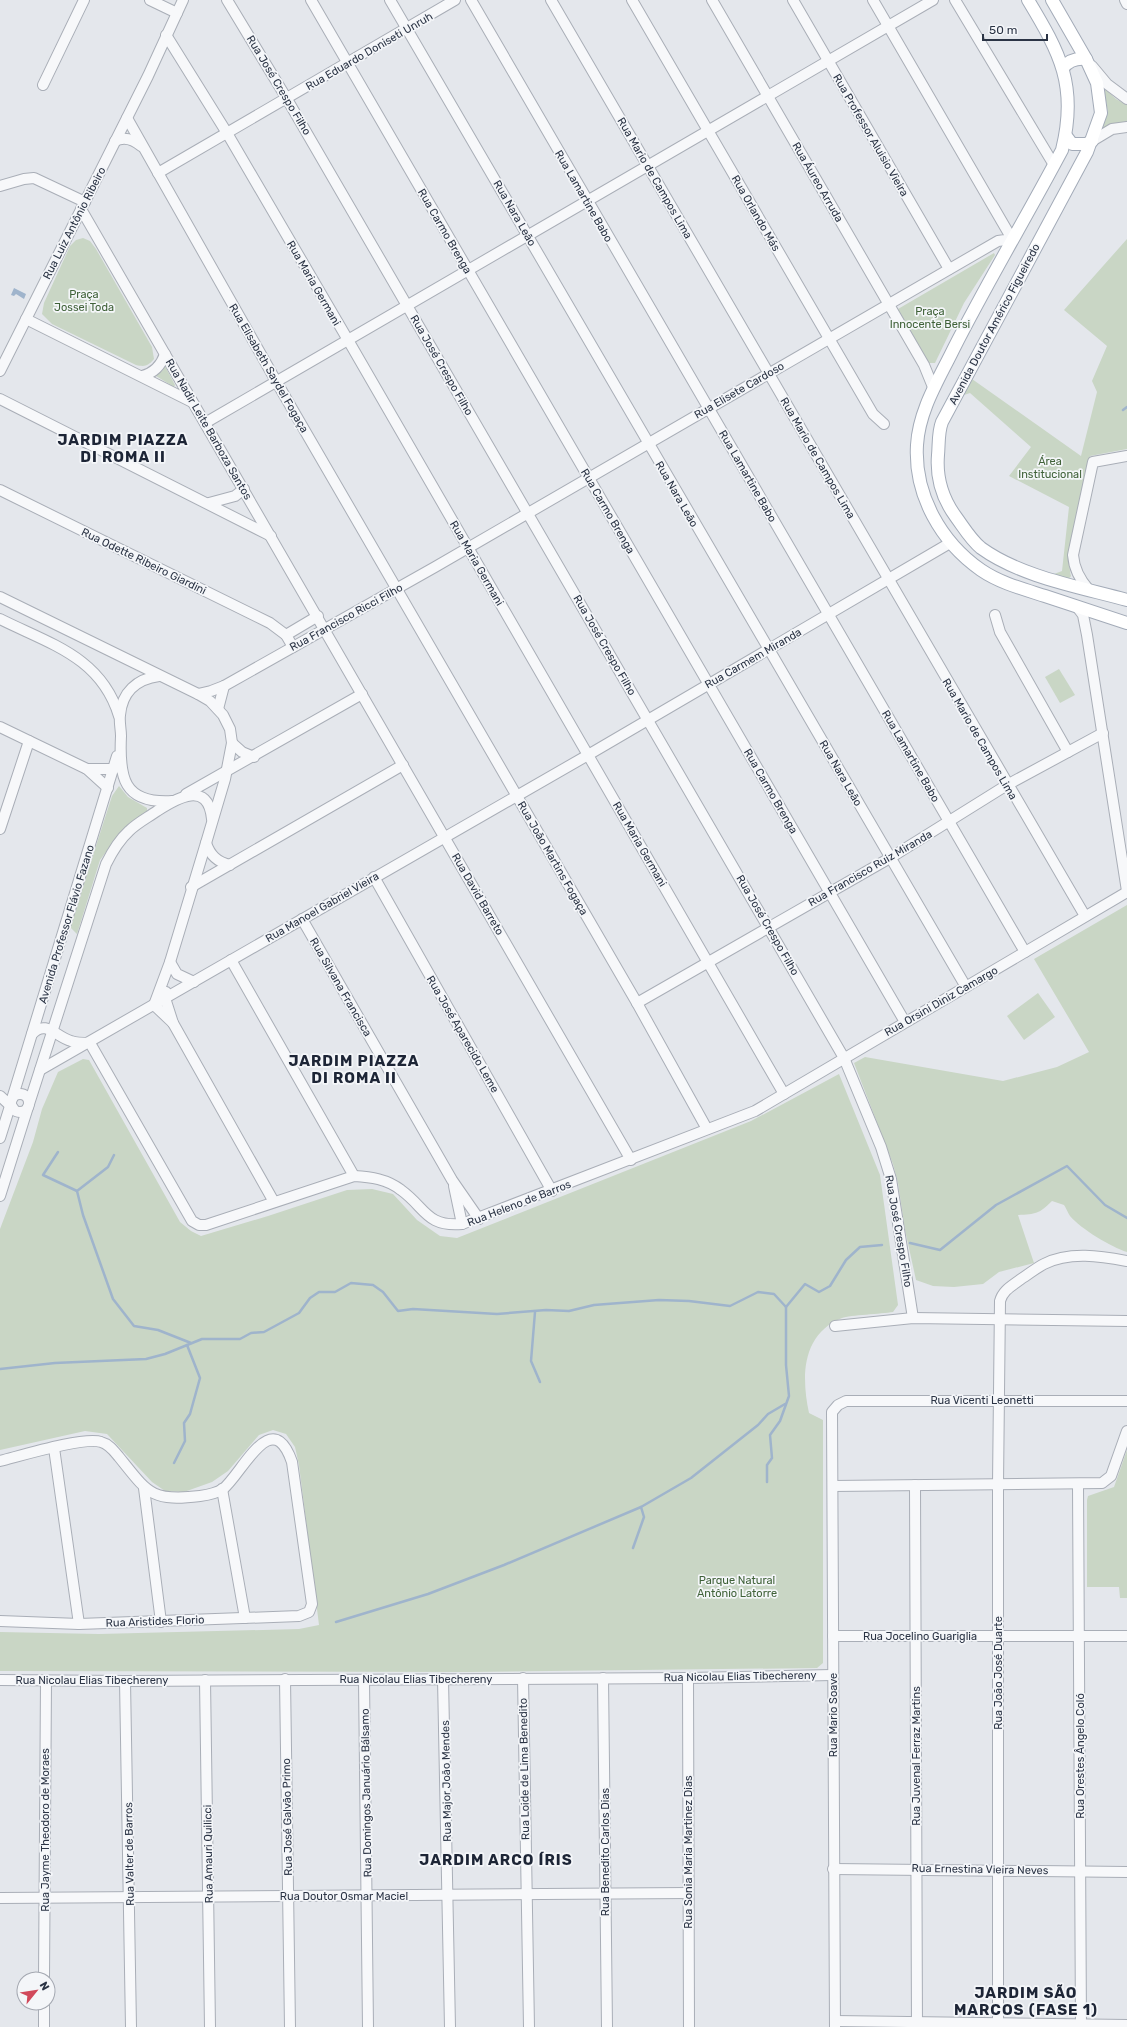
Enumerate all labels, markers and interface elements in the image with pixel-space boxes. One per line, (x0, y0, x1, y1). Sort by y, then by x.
street label: Rua Eduardo Doniseti Unruh (303, 10, 435, 93)
scale bar (983, 16, 1047, 42)
text: 50 m (989, 23, 1017, 37)
street label: Rua José Crespo Filho (244, 33, 313, 137)
street label: Rua Professor Aluisio Vieira (830, 72, 911, 199)
street label: Rua Mario de Campos Lima (615, 115, 695, 241)
street label: Rua Áureo Arruda (789, 140, 846, 225)
street label: Rua Lamartine Babo (552, 148, 615, 244)
street label: Rua Luiz Antônio Ribeiro (40, 165, 108, 282)
street label: Rua Orlando Más (729, 173, 783, 254)
street label: Rua Nara Leão (490, 178, 539, 248)
street label: Rua Carmo Brenga (415, 186, 474, 276)
street label: Rua Maria Germani (284, 238, 343, 328)
street label: Avenida Doutor Américo Figueiredo (946, 241, 1043, 407)
park label: Praça Jossei Toda (54, 288, 114, 314)
street label: Rua Elisabeth Saydel Fogaça (226, 301, 311, 435)
park label: Praça Innocente Bersi (890, 305, 970, 331)
street label: Rua José Crespo Filho (407, 313, 476, 418)
street label: Rua Nadir Leite Barboza Santos (163, 356, 255, 502)
street label: Rua Elisete Cardoso (692, 359, 787, 421)
street label: Rua Mario de Campos Lima (778, 395, 858, 521)
street label: Rua Lamartine Babo (716, 428, 779, 524)
district label: JARDIM PIAZZA DI ROMA II (57, 431, 189, 466)
park label: Área Institucional (1018, 455, 1082, 481)
street label: Rua Nara Leão (652, 459, 701, 529)
street label: Rua Carmo Brenga (578, 466, 637, 556)
street label: Rua Maria Germani (447, 518, 506, 608)
street label: Rua Odette Ribeiro Giardini (79, 526, 208, 597)
street label: Rua Francisco Ricci Filho (287, 581, 405, 654)
street label: Rua José Crespo Filho (570, 593, 639, 698)
street label: Rua Carmem Miranda (703, 625, 804, 691)
street label: Rua Mario de Campos Lima (940, 676, 1020, 802)
street label: Rua Lamartine Babo (879, 708, 942, 804)
street label: Rua Nara Leão (816, 738, 865, 808)
street label: Rua Carmo Brenga (741, 746, 800, 836)
street label: Rua João Martins Fogaça (515, 799, 591, 917)
street label: Rua Maria Germani (610, 799, 669, 889)
street label: Rua Francisco Ruiz Miranda (806, 828, 934, 909)
street label: Avenida Professor Flávio Fazano (36, 843, 97, 1005)
street label: Rua David Barreto (449, 851, 506, 938)
street label: Rua Manoel Gabriel Vieira (263, 870, 381, 945)
street label: Rua José Crespo Filho (733, 873, 802, 978)
street label: Rua Silvana Francisca (307, 936, 374, 1039)
street label: Rua Orsini Diniz Camargo (882, 964, 1000, 1039)
street label: Rua José Aparecido Leme (424, 974, 501, 1095)
district label: JARDIM PIAZZA DI ROMA II (288, 1052, 420, 1087)
street label: Rua José Crespo Filho (882, 1174, 915, 1288)
street label: Rua Heleno de Barros (465, 1178, 573, 1229)
street label: Rua Vicenti Leonetti (930, 1394, 1034, 1407)
park label: Parque Natural Antônio Latorre (697, 1574, 777, 1600)
street label: Rua Aristides Florio (105, 1613, 205, 1630)
street label: Rua João José Duarte (992, 1616, 1005, 1730)
street label: Rua Jocelino Guariglia (863, 1630, 977, 1643)
street label: Rua Nicolau Elias Tibechereny (663, 1669, 817, 1684)
street label: Rua Nicolau Elias Tibechereny (340, 1673, 492, 1686)
street label: Rua Mario Soave (827, 1673, 840, 1757)
street label: Rua Nicolau Elias Tibechereny (16, 1674, 168, 1687)
street label: Rua Juvenal Ferraz Martins (910, 1686, 923, 1826)
street label: Rua Orestes Ângelo Coló (1074, 1693, 1087, 1819)
street label: Rua Loide de Lima Benedito (517, 1698, 532, 1840)
street label: Rua Domingos Januário Bálsamo (359, 1708, 374, 1878)
street label: Rua Major João Mendes (439, 1720, 454, 1842)
street label: Rua Jayme Theodoro de Moraes (39, 1748, 52, 1912)
street label: Rua José Galvão Primo (280, 1758, 295, 1876)
street label: Rua Sonia Maria Martinez Dias (682, 1775, 695, 1929)
street label: Rua Benedito Carlos Dias (599, 1787, 612, 1916)
street label: Rua Valter de Barros (122, 1802, 137, 1906)
street label: Rua Amauri Quilicci (201, 1805, 216, 1903)
district label: JARDIM ARCO ÍRIS (419, 1851, 573, 1869)
street label: Rua Ernestina Vieira Neves (912, 1862, 1049, 1877)
street label: Rua Doutor Osmar Maciel (280, 1890, 408, 1903)
north arrow (16, 1971, 56, 2011)
text: N (37, 1980, 52, 1993)
district label: JARDIM SÃO MARCOS (FASE 1) (954, 1984, 1098, 2019)

